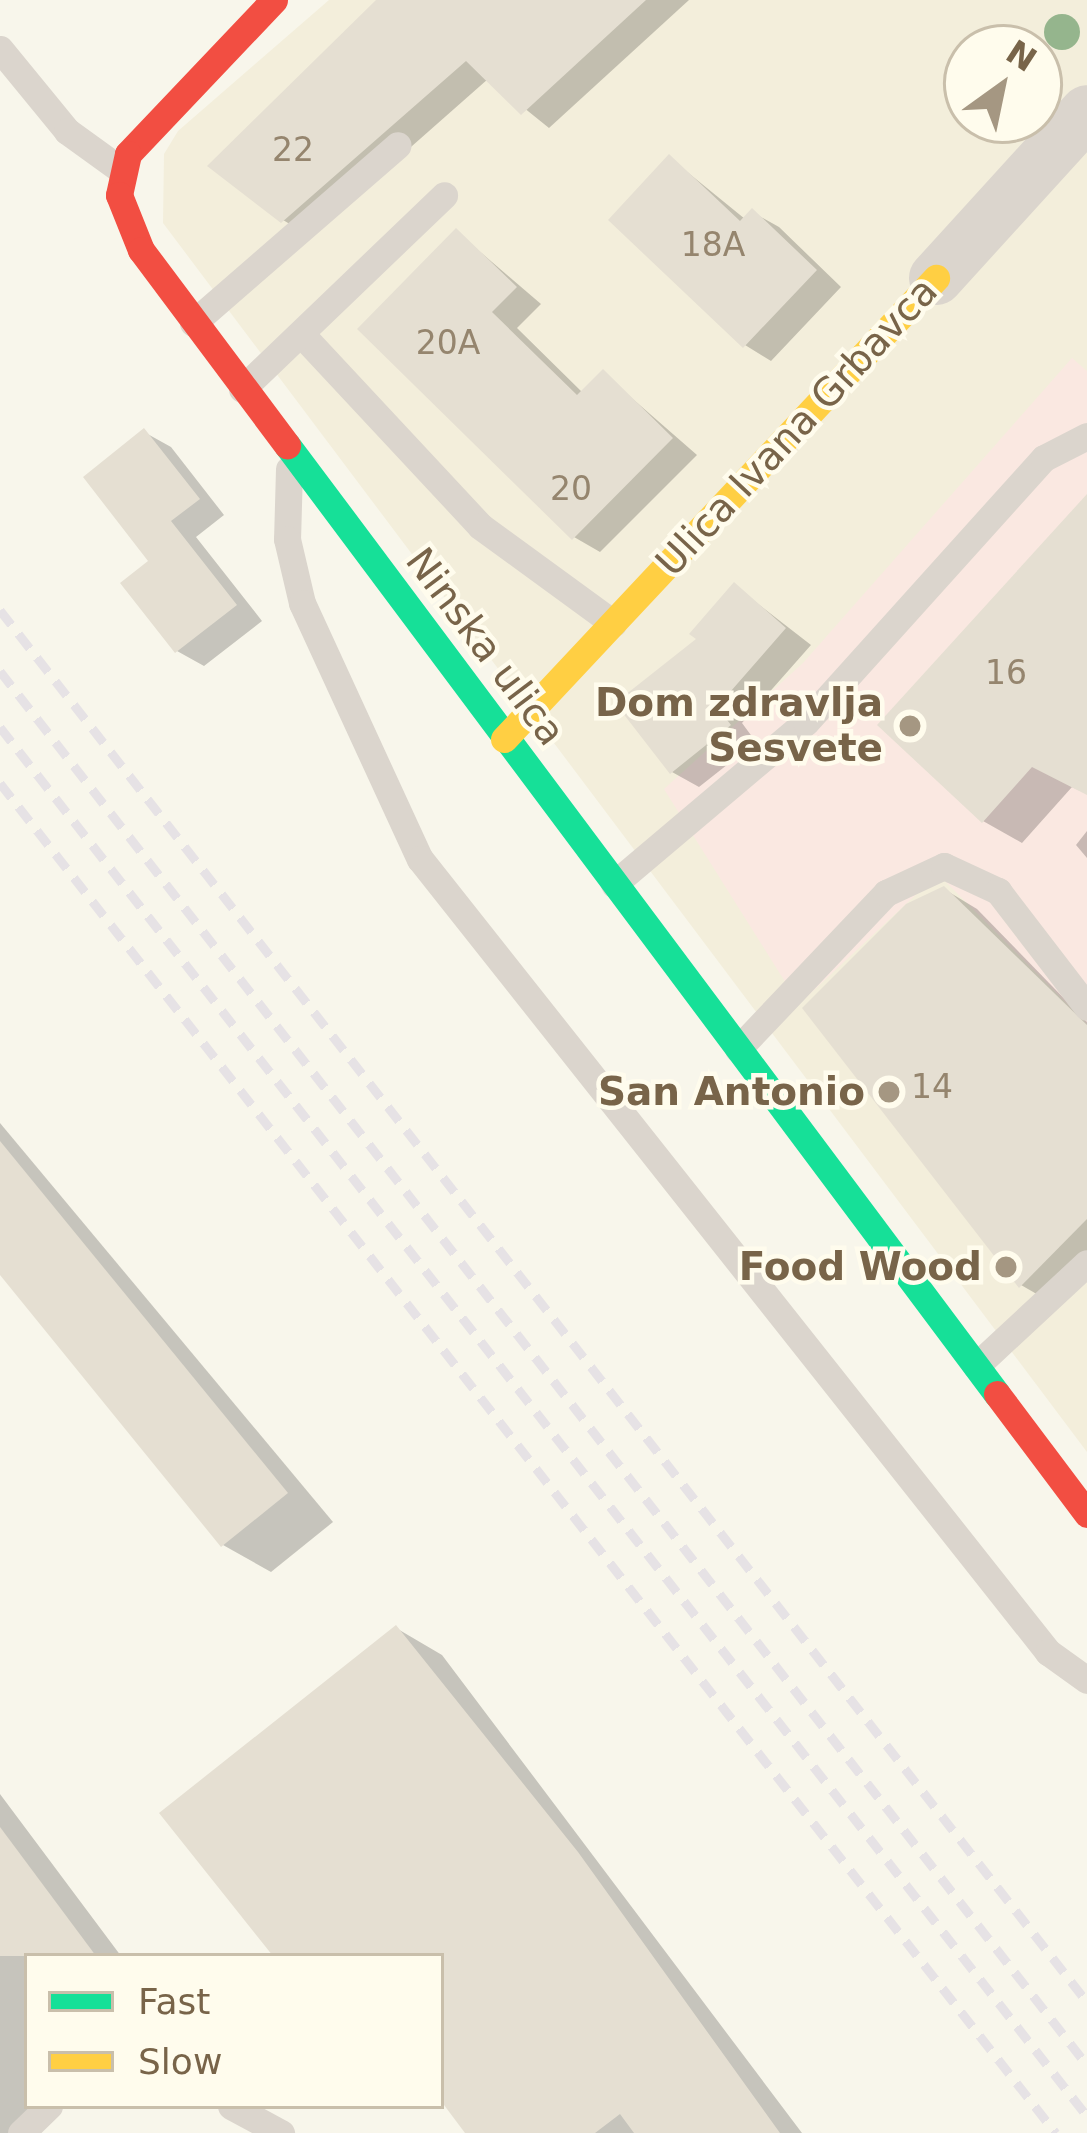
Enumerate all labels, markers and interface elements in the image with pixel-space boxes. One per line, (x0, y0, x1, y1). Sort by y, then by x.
north arrow (943, 24, 1063, 144)
text: N (999, 32, 1043, 80)
house number: 22 (272, 130, 314, 170)
house number: 18A (681, 225, 745, 265)
street label: Ulica Ivana Grbavca (647, 268, 947, 586)
house number: 20A (416, 323, 480, 363)
house number: 20 (550, 469, 592, 509)
street label: Ninska ulica (396, 539, 574, 755)
house number: 16 (985, 653, 1027, 693)
place label: Dom zdravlja Sesvete (595, 681, 883, 772)
marker: Dom zdravlja Sesvete (894, 710, 926, 742)
house number: 14 (911, 1067, 953, 1107)
place label: San Antonio (598, 1069, 865, 1115)
marker: San Antonio (876, 1079, 902, 1105)
place label: Food Wood (739, 1244, 982, 1290)
marker: Food Wood (993, 1254, 1019, 1280)
legend (24, 1953, 444, 2109)
text: Fast (138, 1981, 210, 2022)
text: Slow (138, 2041, 222, 2082)

